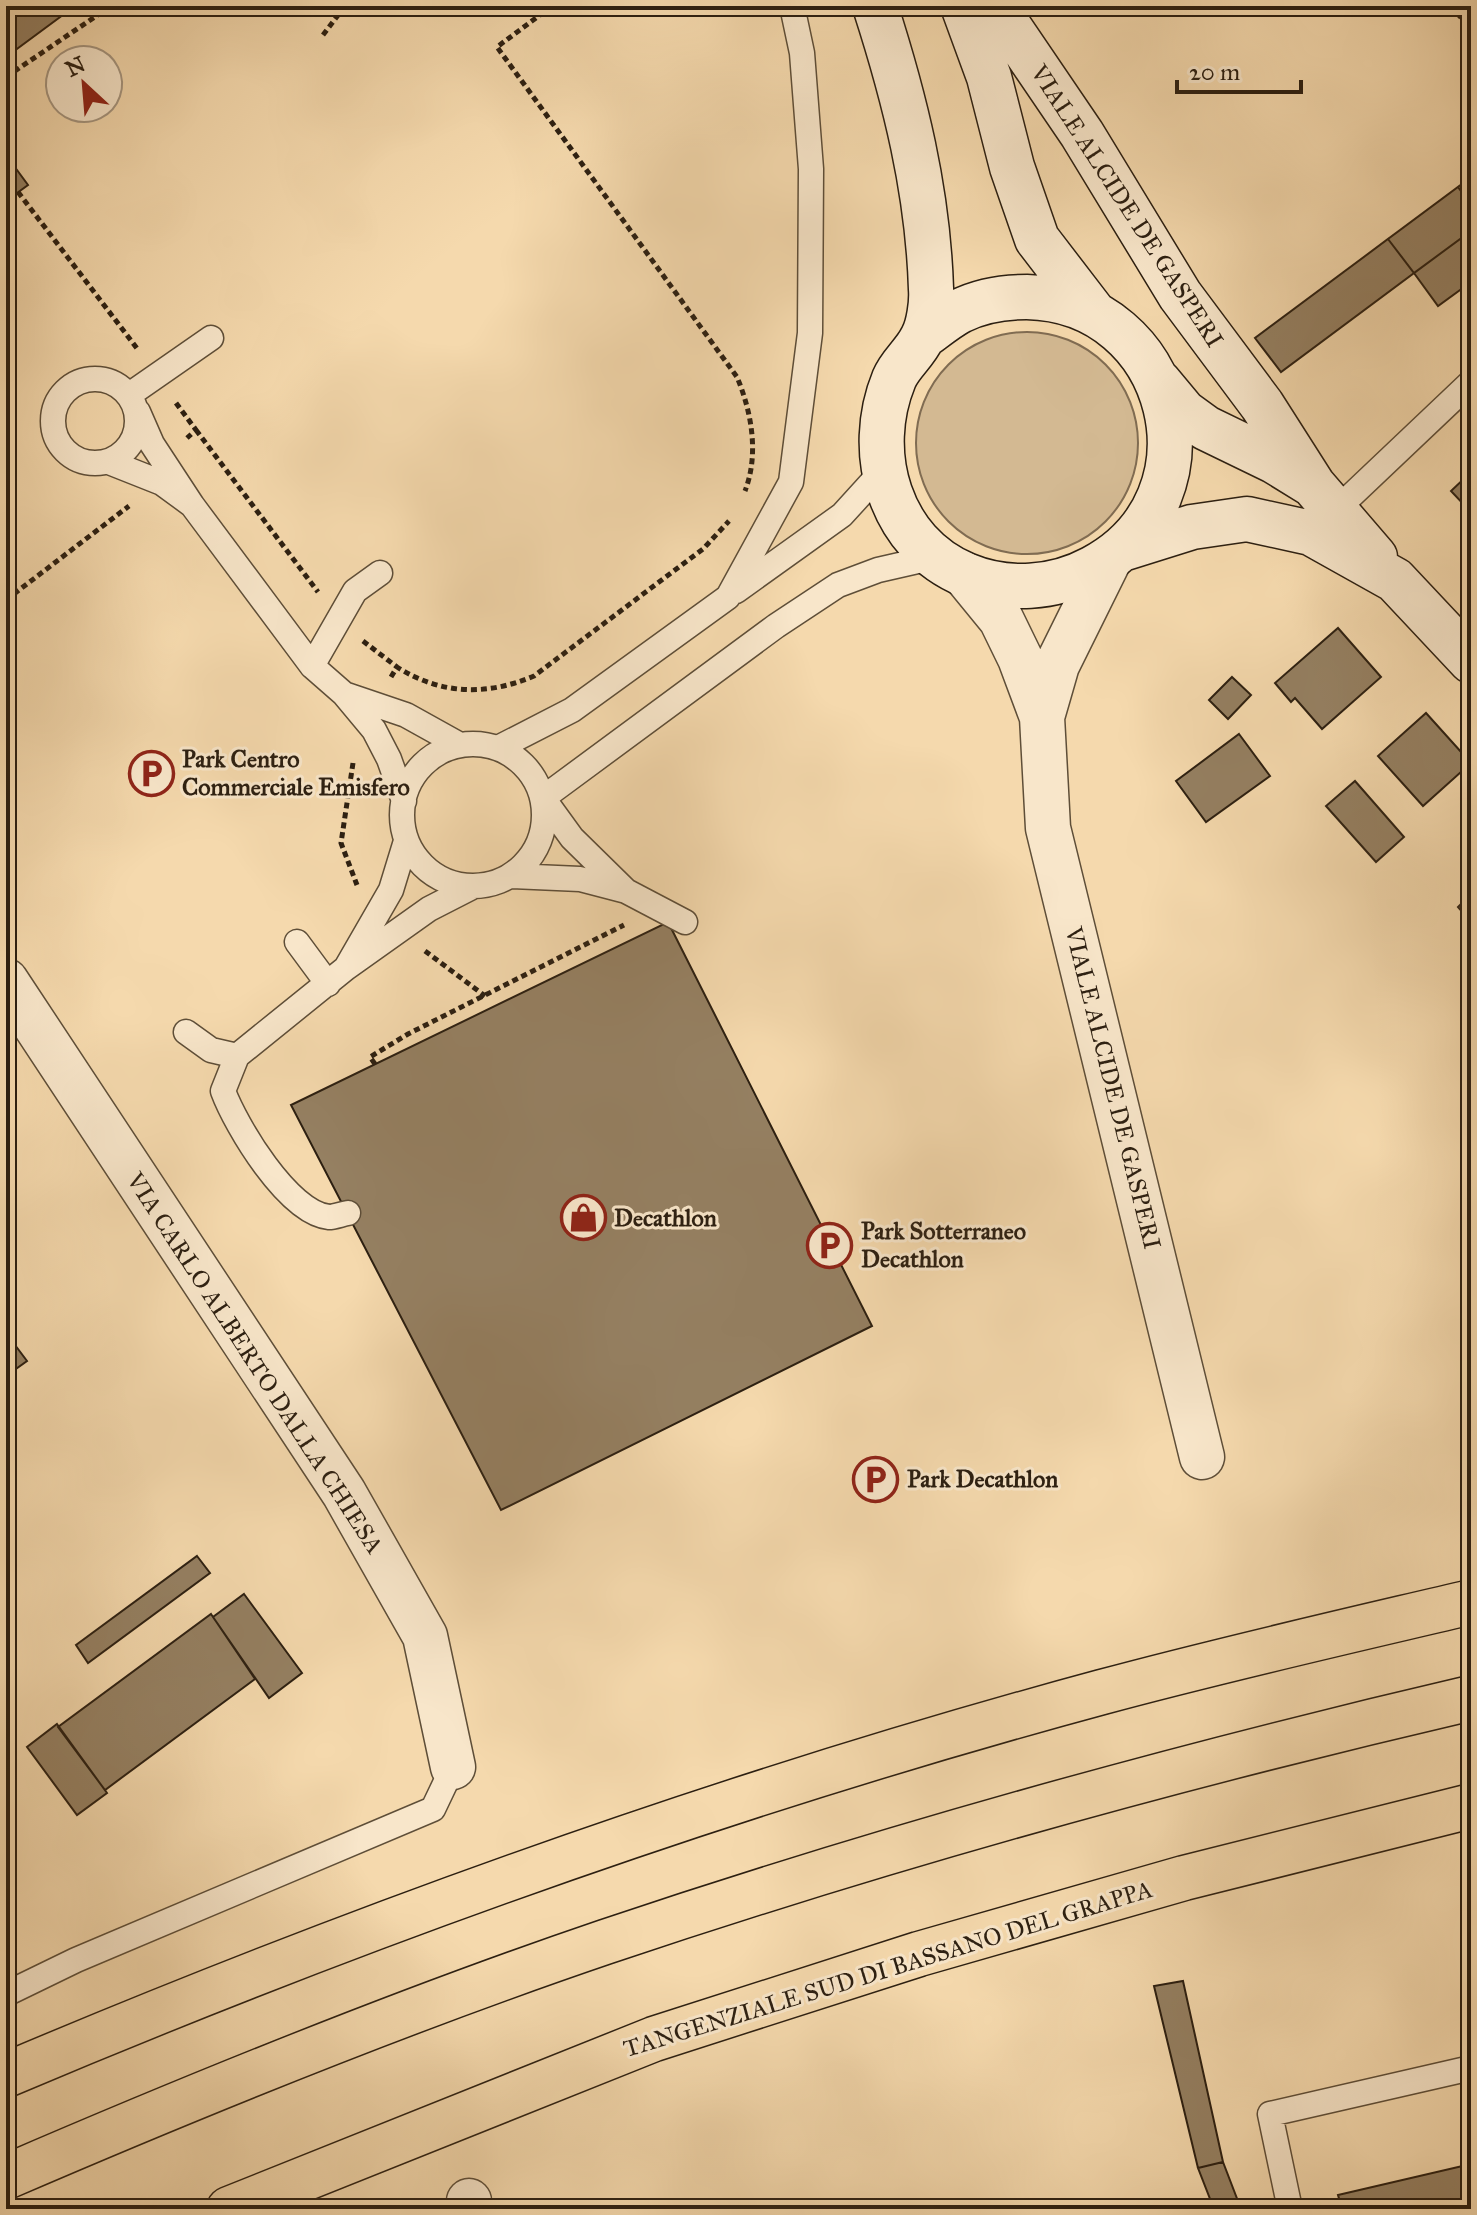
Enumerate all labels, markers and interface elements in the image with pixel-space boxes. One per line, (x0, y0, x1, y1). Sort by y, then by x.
north arrow (44, 44, 124, 124)
scale bar (1177, 44, 1301, 94)
text: N (61, 50, 90, 83)
text: 20 m (1189, 57, 1240, 87)
street label: VIALE ALCIDE DE GASPERI (1024, 58, 1230, 353)
place label: Park Centro Commerciale Emisfero (182, 744, 410, 802)
parking icon: Park Centro Commerciale Emisfero (127, 749, 175, 797)
street label: VIALE ALCIDE DE GASPERI (1058, 923, 1168, 1252)
street label: VIA CARLO ALBERTO DALLA CHIESA (120, 1166, 390, 1559)
shop icon: Decathlon (559, 1194, 607, 1242)
place label: Decathlon (614, 1203, 717, 1233)
place label: Park Sotterraneo Decathlon (861, 1216, 1026, 1274)
parking icon: Park Sotterraneo Decathlon (806, 1221, 854, 1269)
parking icon: Park Decathlon (852, 1455, 900, 1503)
place label: Park Decathlon (907, 1464, 1058, 1494)
street label: TANGENZIALE SUD DI BASSANO DEL GRAPPA (620, 1874, 1156, 2064)

